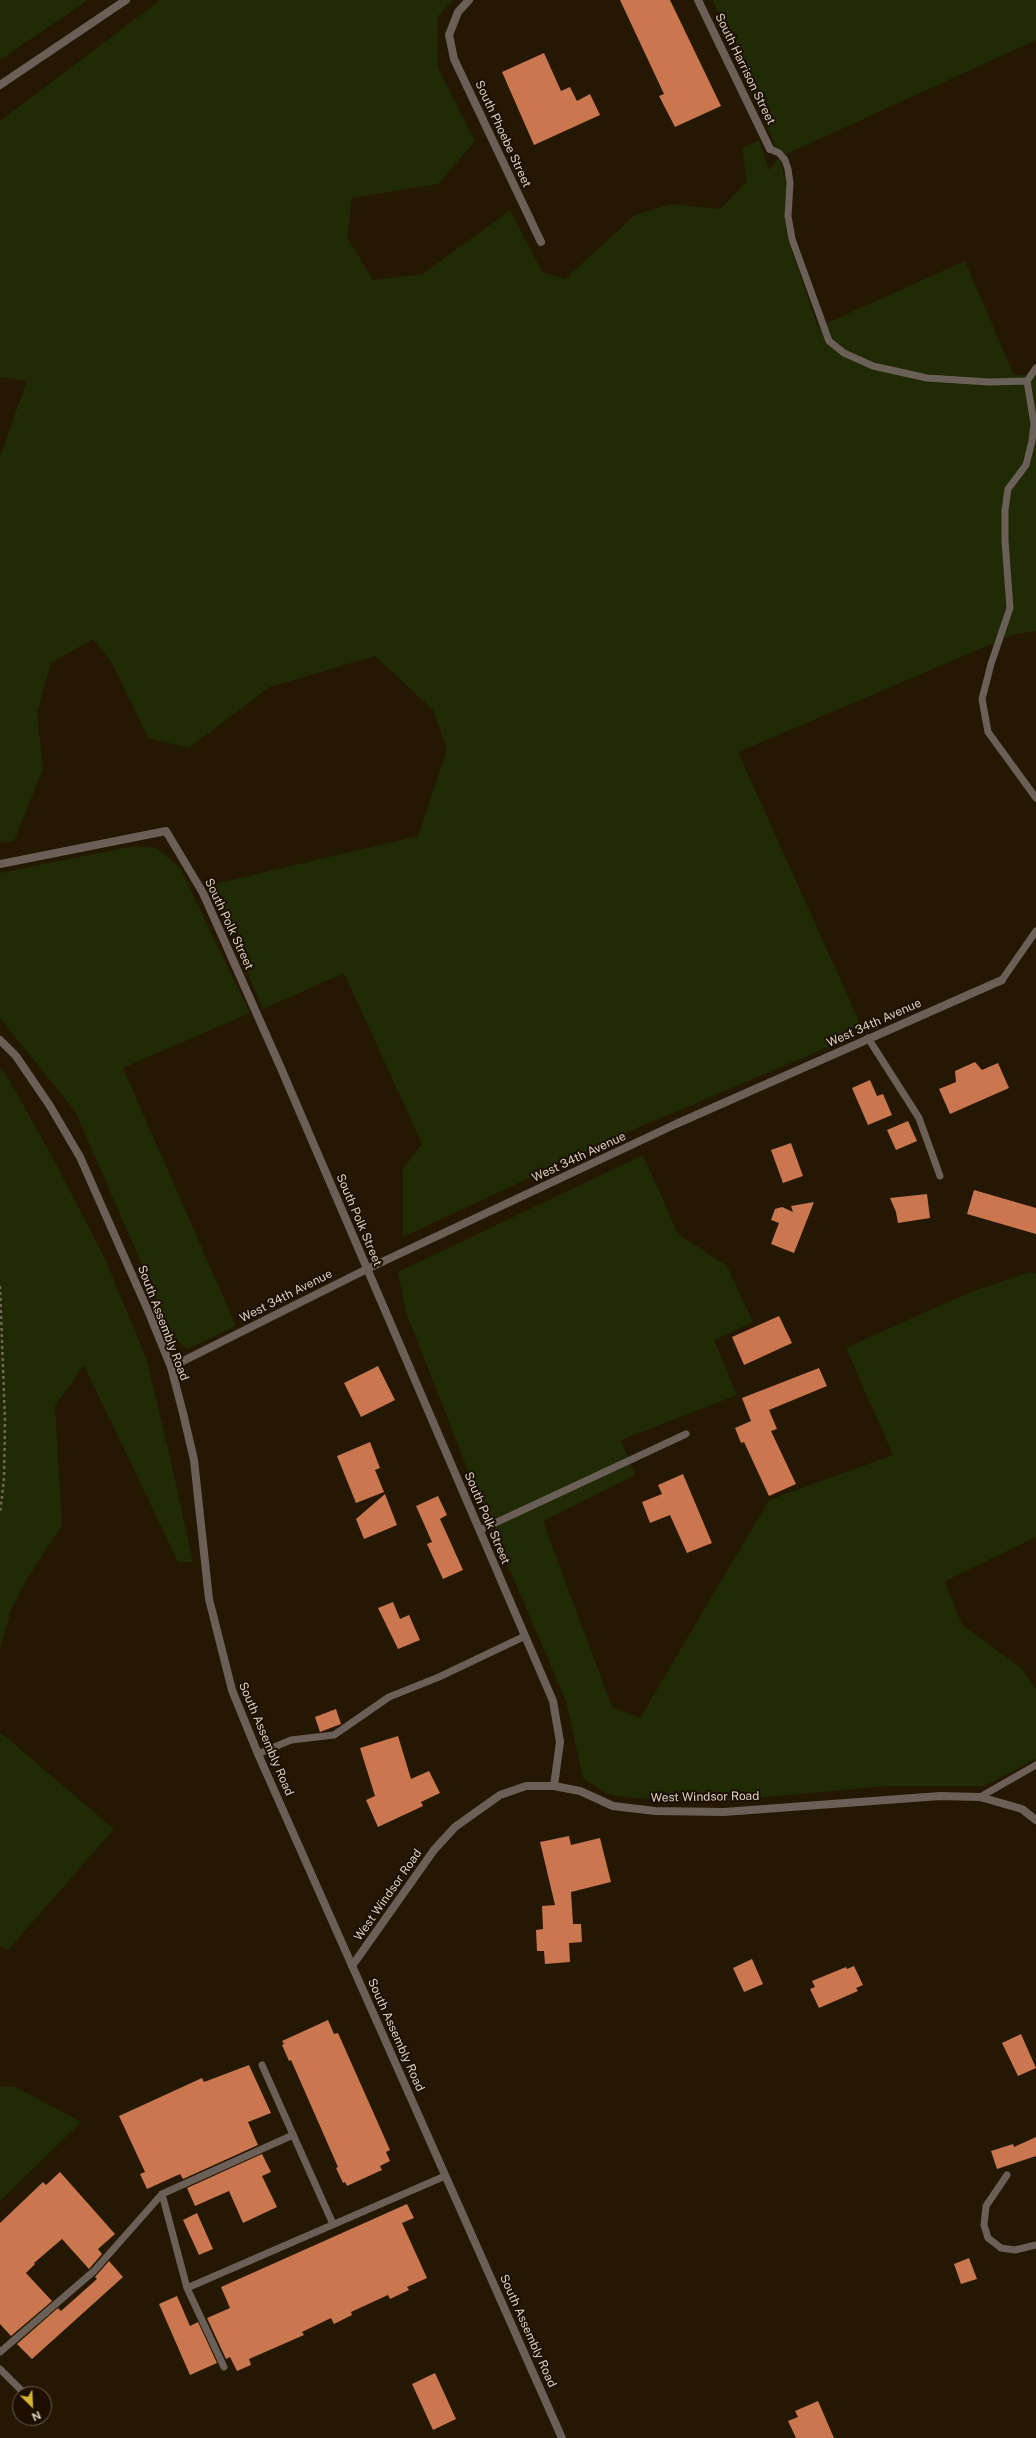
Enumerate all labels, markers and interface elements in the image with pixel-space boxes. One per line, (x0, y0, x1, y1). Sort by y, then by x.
street label: South Harrison Street (712, 11, 778, 127)
street label: South Phoebe Street (472, 78, 534, 190)
street label: South Polk Street (202, 876, 256, 972)
street label: West 34th Avenue (824, 996, 924, 1050)
street label: West 34th Avenue (530, 1129, 628, 1185)
street label: South Polk Street (333, 1172, 385, 1268)
street label: South Assembly Road (134, 1263, 192, 1383)
street label: West 34th Avenue (237, 1266, 335, 1326)
street label: South Polk Street (461, 1470, 513, 1566)
street label: South Assembly Road (235, 1680, 297, 1798)
street label: West Windsor Road (651, 1789, 759, 1805)
street label: West Windsor Road (351, 1846, 425, 1944)
street label: South Assembly Road (365, 1976, 427, 2094)
street label: South Assembly Road (497, 2272, 559, 2390)
north arrow (12, 2386, 52, 2426)
text: N (30, 2409, 43, 2423)

